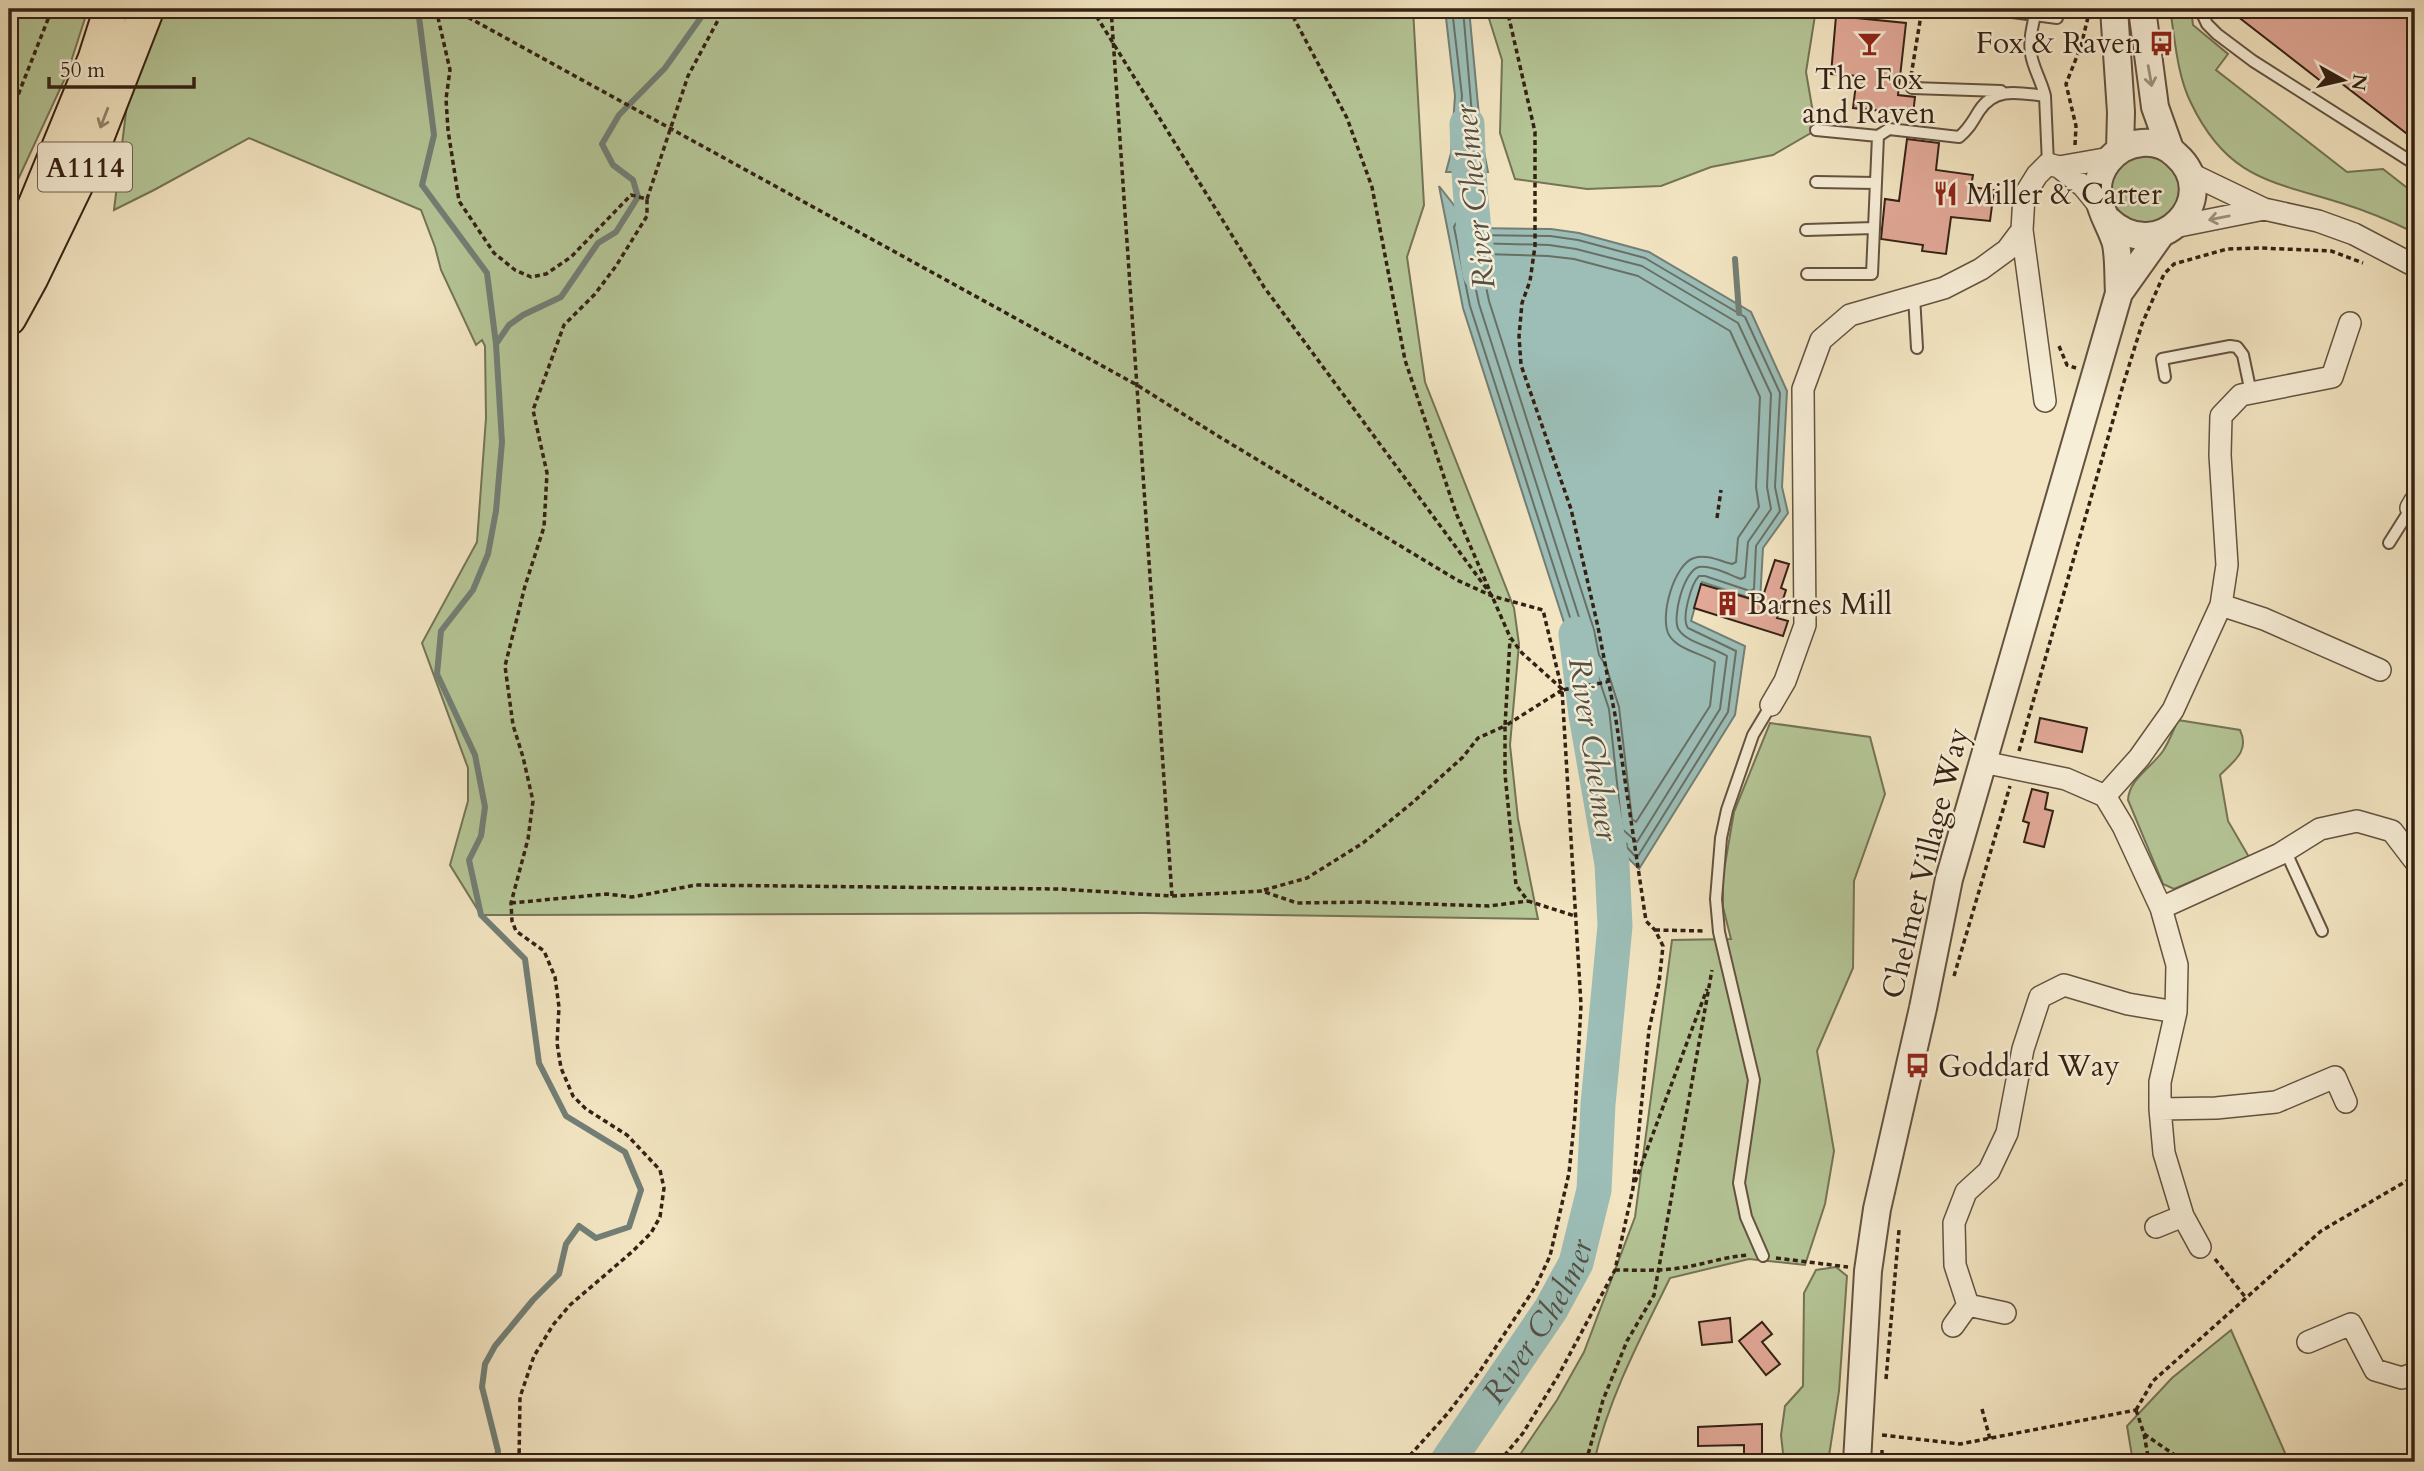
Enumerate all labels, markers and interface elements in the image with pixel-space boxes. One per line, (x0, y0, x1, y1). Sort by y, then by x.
place label: Fox & Raven (1976, 23, 2142, 64)
bus stop icon: Fox & Raven (2148, 29, 2176, 57)
bar icon: The Fox and Raven (1855, 30, 1883, 58)
scale bar (49, 46, 194, 90)
north arrow (2308, 46, 2378, 116)
text: 50 m (60, 56, 105, 85)
place label: The Fox and Raven (1802, 59, 1936, 134)
one-way arrow (2144, 65, 2157, 87)
text: N (2345, 72, 2373, 93)
water label: River Chelmer (1443, 101, 1507, 291)
one-way arrow (97, 107, 110, 128)
road number: A1114 (38, 142, 132, 192)
place label: Miller & Carter (1966, 174, 2162, 215)
restaurant icon: Miller & Carter (1932, 180, 1960, 208)
one-way arrow (2208, 212, 2231, 226)
place label: Barnes Mill (1747, 584, 1892, 625)
building icon: Barnes Mill (1713, 590, 1741, 618)
water label: River Chelmer (1557, 654, 1629, 846)
street label: Chelmer Village Way (1872, 723, 1979, 1003)
place label: Goddard Way (1938, 1046, 2120, 1087)
bus stop icon: Goddard Way (1904, 1052, 1932, 1080)
water label: River Chelmer (1472, 1234, 1604, 1413)

